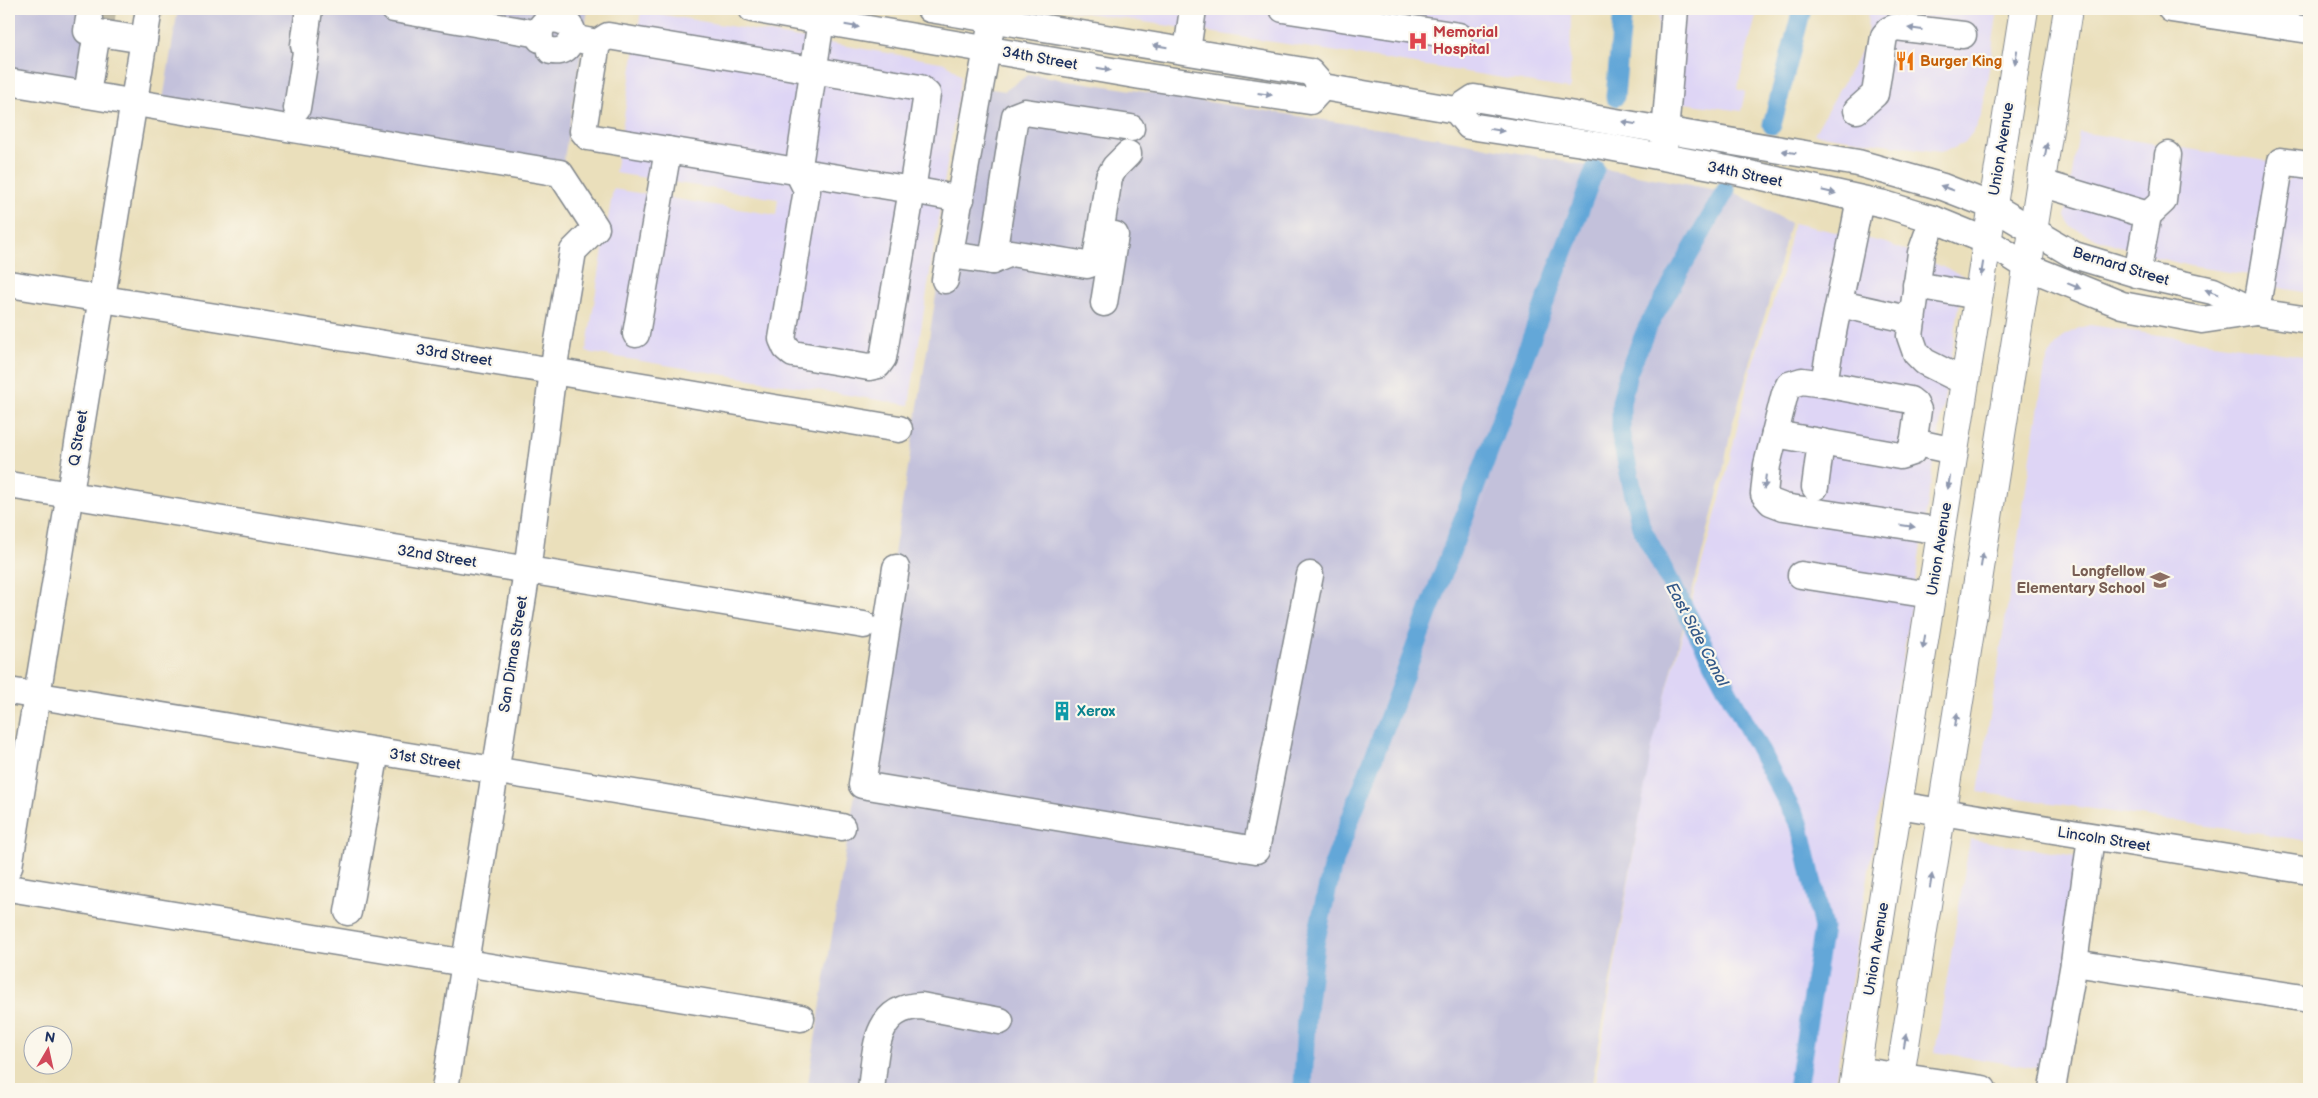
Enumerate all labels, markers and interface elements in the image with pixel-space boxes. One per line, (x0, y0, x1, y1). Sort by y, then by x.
one-way arrow (844, 22, 860, 30)
place label: Memorial Hospital (1433, 23, 1498, 59)
one-way arrow (1907, 25, 1923, 33)
hospital icon: Memorial Hospital (1407, 30, 1429, 52)
one-way arrow (1152, 42, 1168, 50)
street label: 34th Street (1001, 43, 1079, 75)
one-way arrow (2012, 49, 2020, 65)
restaurant icon: Burger King (1894, 50, 1916, 72)
place label: Burger King (1920, 52, 2002, 71)
one-way arrow (1097, 66, 1113, 74)
one-way arrow (1257, 91, 1273, 99)
street label: Union Avenue (1985, 101, 2018, 197)
one-way arrow (1621, 119, 1637, 127)
one-way arrow (1490, 126, 1506, 134)
one-way arrow (2043, 142, 2051, 158)
one-way arrow (1780, 147, 1796, 155)
street label: 34th Street (1706, 157, 1785, 192)
one-way arrow (1939, 184, 1954, 192)
one-way arrow (1822, 188, 1837, 196)
street label: Bernard Street (2070, 243, 2172, 290)
one-way arrow (1978, 262, 1986, 278)
one-way arrow (2067, 282, 2081, 290)
one-way arrow (2204, 287, 2219, 295)
street label: 33rd Street (414, 340, 494, 371)
street label: Q Street (65, 408, 92, 468)
one-way arrow (1761, 474, 1769, 490)
one-way arrow (1945, 474, 1953, 490)
street label: Union Avenue (1923, 501, 1956, 597)
one-way arrow (1900, 522, 1916, 530)
street label: 32nd Street (396, 541, 478, 572)
one-way arrow (1978, 551, 1986, 567)
place label: Longfellow Elementary School (2017, 562, 2145, 598)
school or university icon: Longfellow Elementary School (2149, 569, 2171, 591)
water label: East Side Canal (1661, 579, 1733, 691)
street label: San Dimas Street (495, 594, 532, 714)
one-way arrow (1920, 635, 1928, 651)
building icon: Xerox (1051, 700, 1073, 722)
place label: Xerox (1077, 702, 1116, 721)
one-way arrow (1953, 712, 1961, 728)
street label: 31st Street (388, 744, 462, 775)
street label: Lincoln Street (2056, 823, 2152, 856)
one-way arrow (1927, 872, 1935, 888)
street label: Union Avenue (1860, 901, 1893, 997)
north arrow (22, 1026, 72, 1076)
text: N (43, 1028, 56, 1047)
one-way arrow (1902, 1033, 1910, 1049)

